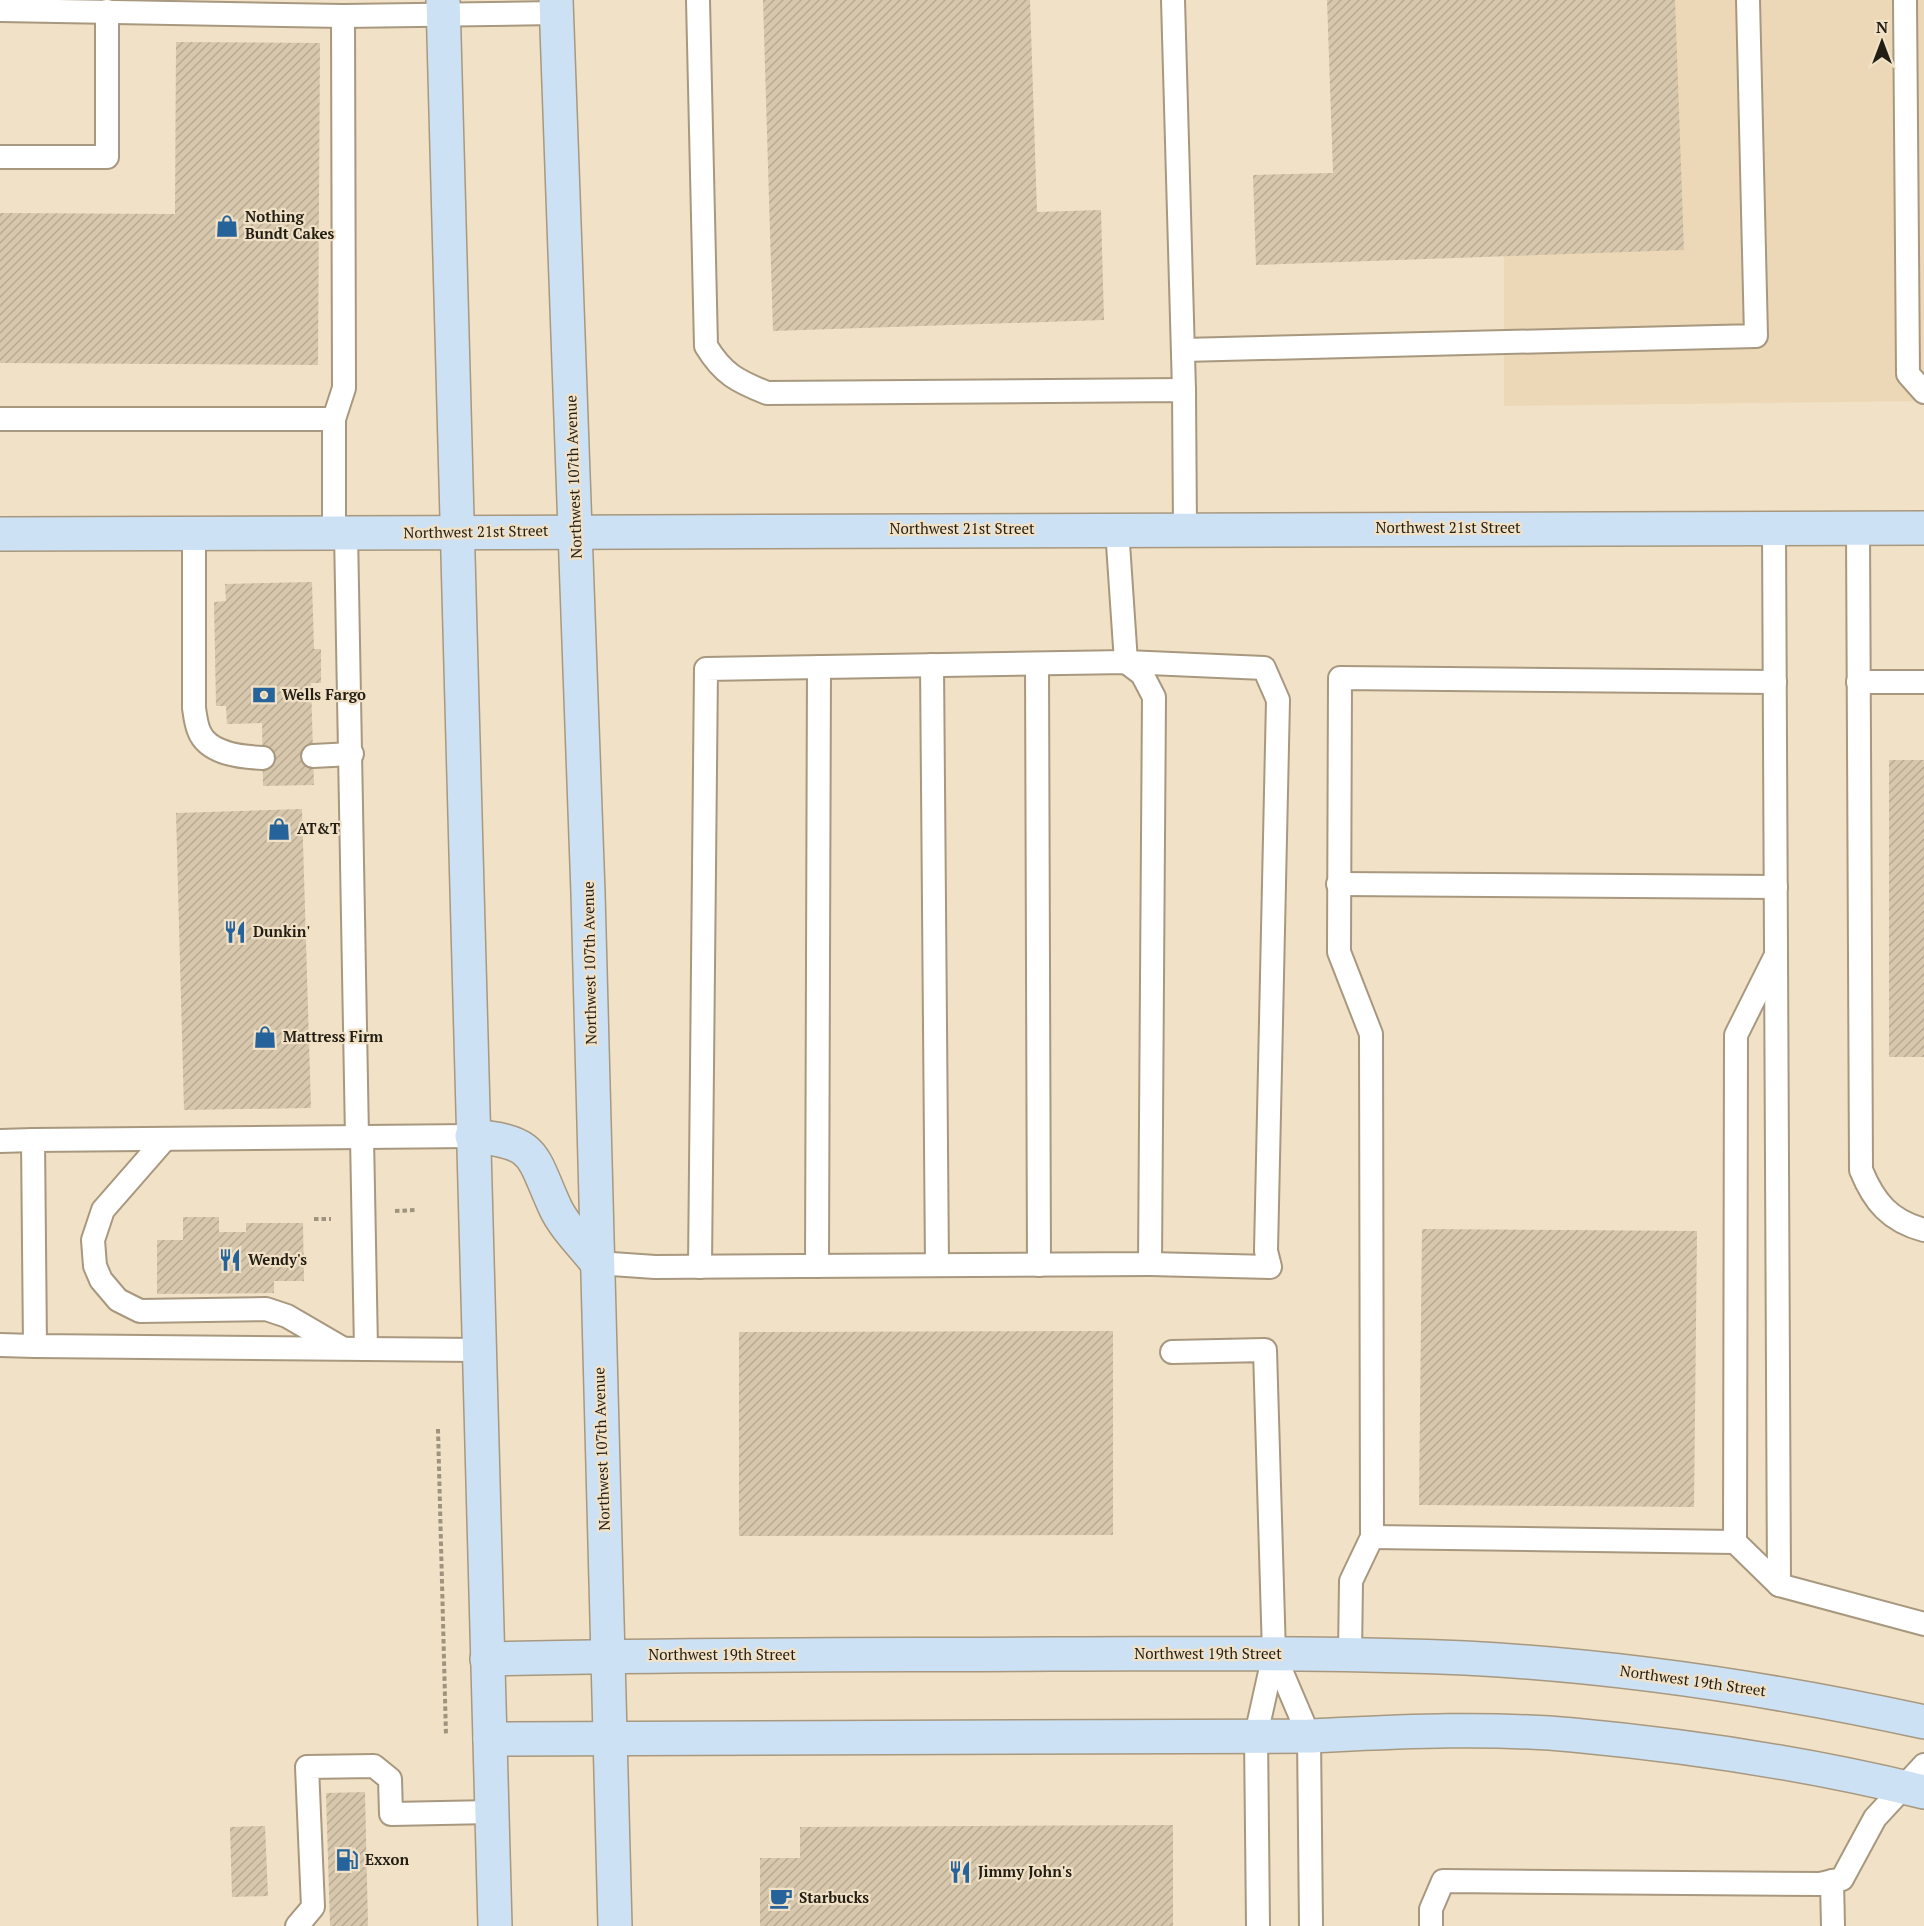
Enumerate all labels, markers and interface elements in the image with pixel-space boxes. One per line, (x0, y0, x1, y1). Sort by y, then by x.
north arrow (1852, 12, 1912, 72)
text: N (1876, 16, 1888, 38)
place label: Nothing Bundt Cakes (245, 206, 334, 243)
shop icon: Nothing Bundt Cakes (214, 213, 240, 239)
street label: Northwest 107th Avenue (560, 395, 586, 559)
street label: Northwest 21st Street (1375, 517, 1521, 537)
street label: Northwest 21st Street (889, 518, 1035, 538)
street label: Northwest 21st Street (403, 520, 549, 542)
bank icon: Wells Fargo (251, 682, 277, 708)
place label: Wells Fargo (282, 684, 366, 704)
shop icon: AT&T (266, 816, 292, 842)
place label: AT&T (297, 818, 340, 838)
street label: Northwest 107th Avenue (578, 881, 600, 1045)
restaurant icon: Dunkin' (222, 919, 248, 945)
place label: Dunkin' (253, 921, 310, 941)
shop icon: Mattress Firm (252, 1024, 278, 1050)
place label: Mattress Firm (283, 1026, 383, 1046)
restaurant icon: Wendy's (217, 1247, 243, 1273)
place label: Wendy's (248, 1249, 307, 1269)
street label: Northwest 107th Avenue (588, 1367, 614, 1531)
street label: Northwest 19th Street (1134, 1643, 1282, 1663)
street label: Northwest 19th Street (648, 1644, 796, 1664)
street label: Northwest 19th Street (1619, 1660, 1768, 1700)
fuel station icon: Exxon (334, 1847, 360, 1873)
place label: Exxon (365, 1849, 409, 1869)
restaurant icon: Jimmy John's (947, 1859, 973, 1885)
place label: Jimmy John's (978, 1861, 1072, 1881)
cafe icon: Starbucks (768, 1885, 794, 1911)
place label: Starbucks (799, 1887, 869, 1907)

